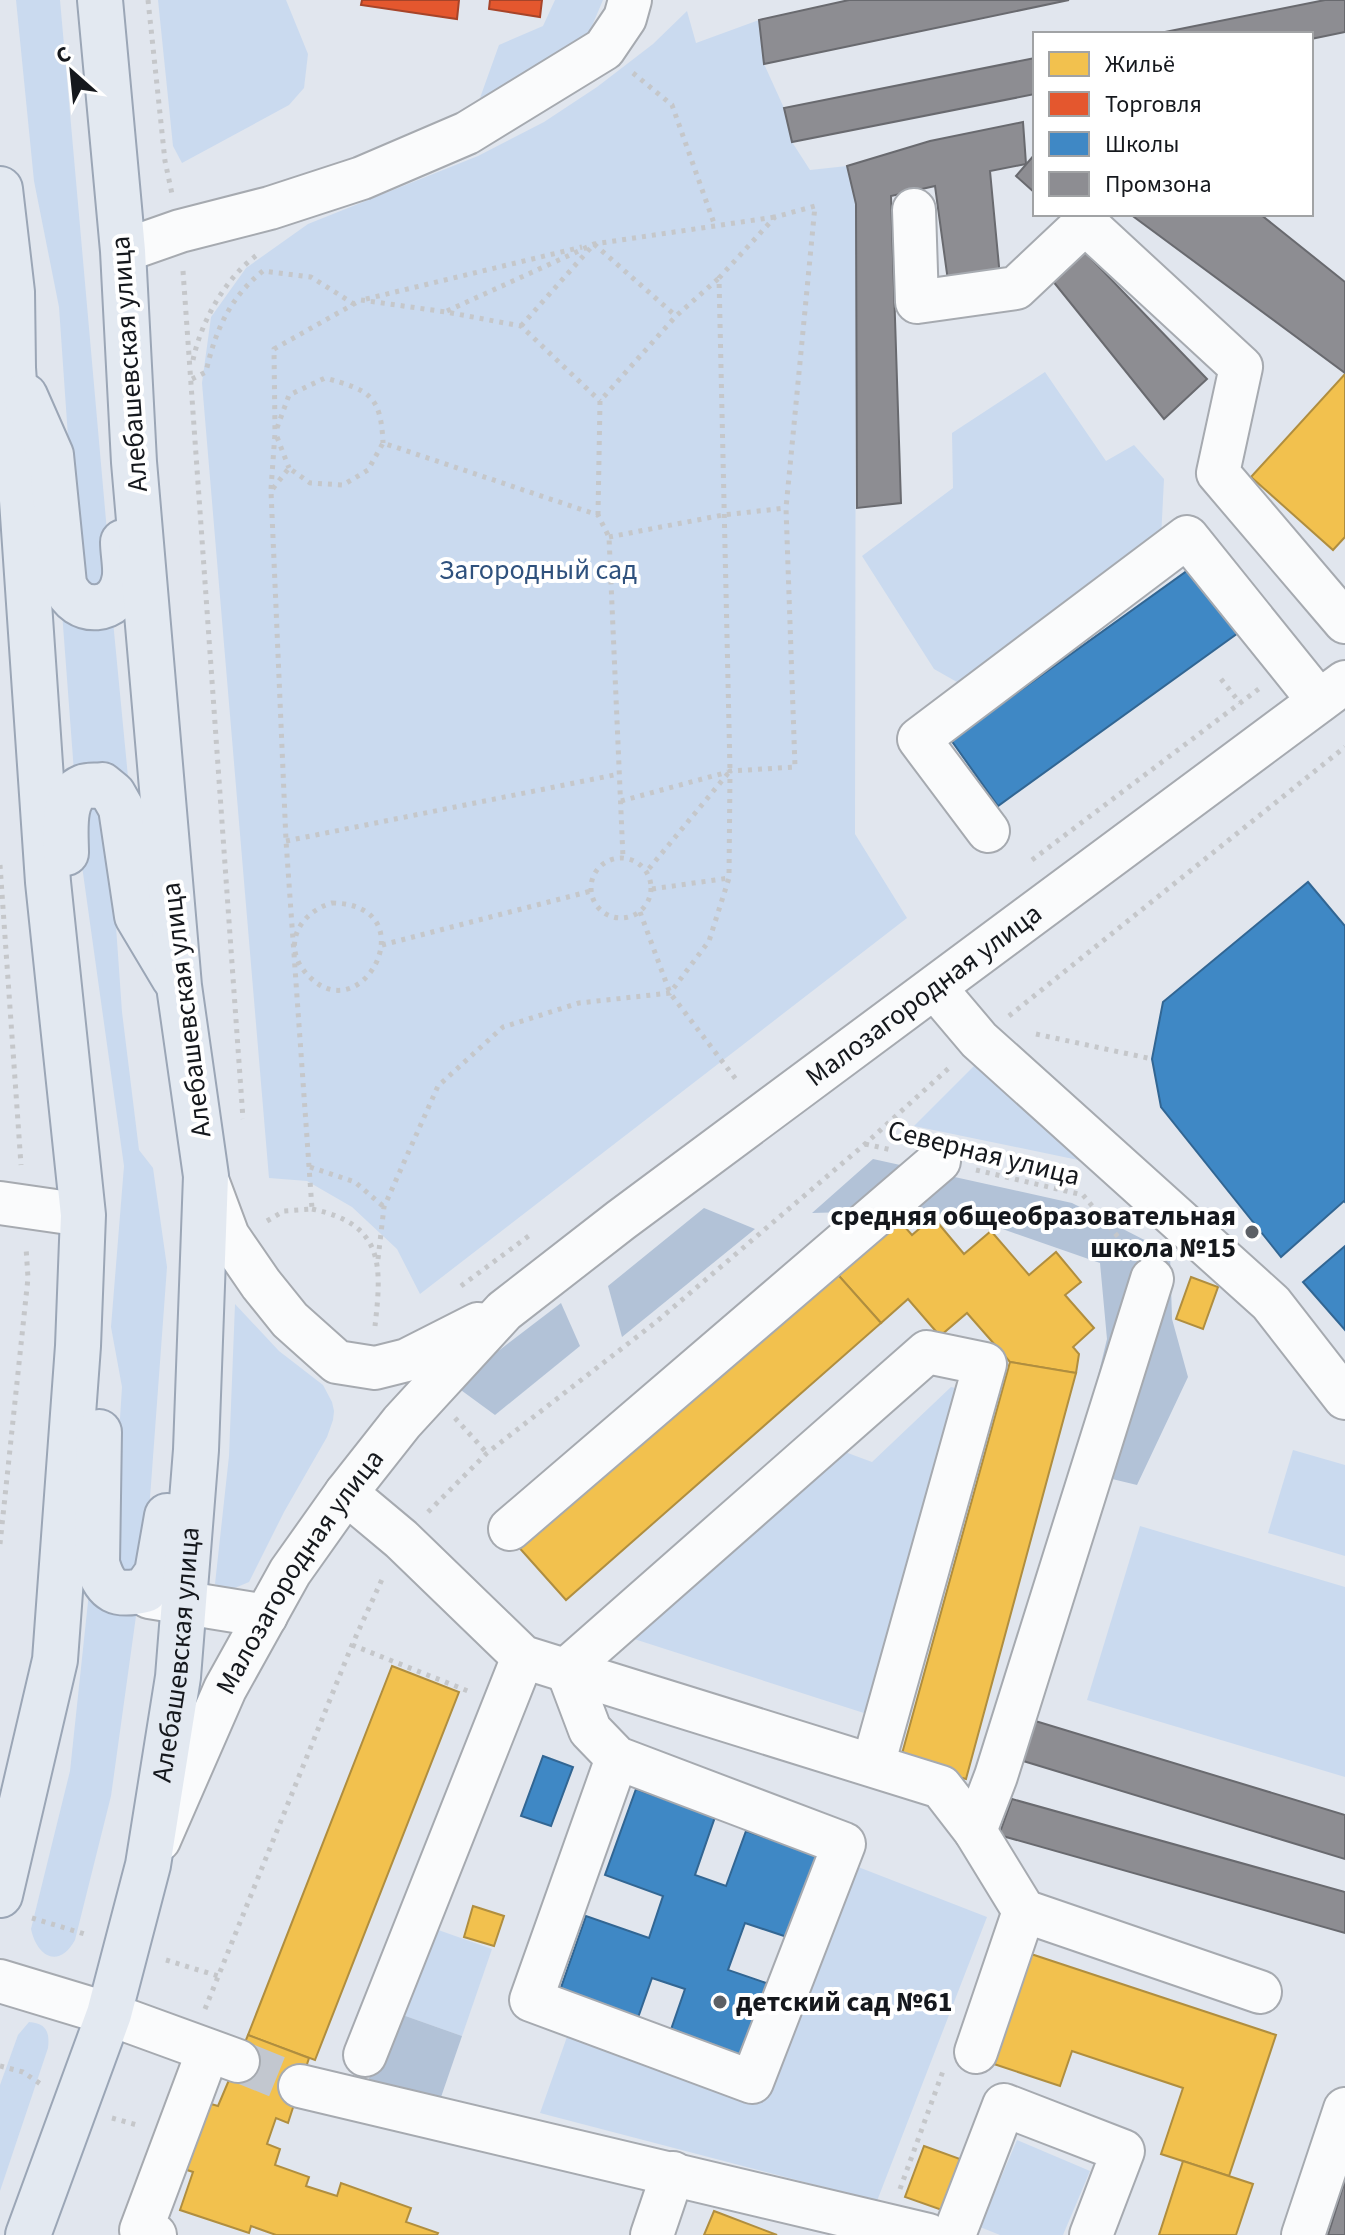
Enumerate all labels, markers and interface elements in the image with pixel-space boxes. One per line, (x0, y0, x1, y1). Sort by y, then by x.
north arrow (32, 32, 112, 112)
legend (1033, 32, 1313, 216)
text: С (50, 38, 77, 72)
text: Жильё (1105, 47, 1175, 82)
text: Торговля (1105, 87, 1202, 122)
text: Школы (1105, 127, 1179, 162)
text: Промзона (1105, 167, 1212, 202)
street label: Алебашевская улица (100, 235, 158, 493)
park label: Загородный сад (439, 550, 637, 590)
street label: Алебашевская улица (151, 880, 221, 1140)
street label: Малозагородная улица (797, 894, 1050, 1096)
street label: Северная улица (884, 1110, 1084, 1196)
place label: средняя общеобразовательная школа №15 (830, 1196, 1236, 1268)
marker: средняя общеобразовательная школа №15 (1243, 1223, 1261, 1241)
street label: Малозагородная улица (206, 1440, 393, 1702)
street label: Алебашевская улица (142, 1525, 210, 1785)
place label: детский сад №61 (736, 1982, 953, 2022)
marker: детский сад №61 (711, 1993, 729, 2011)

